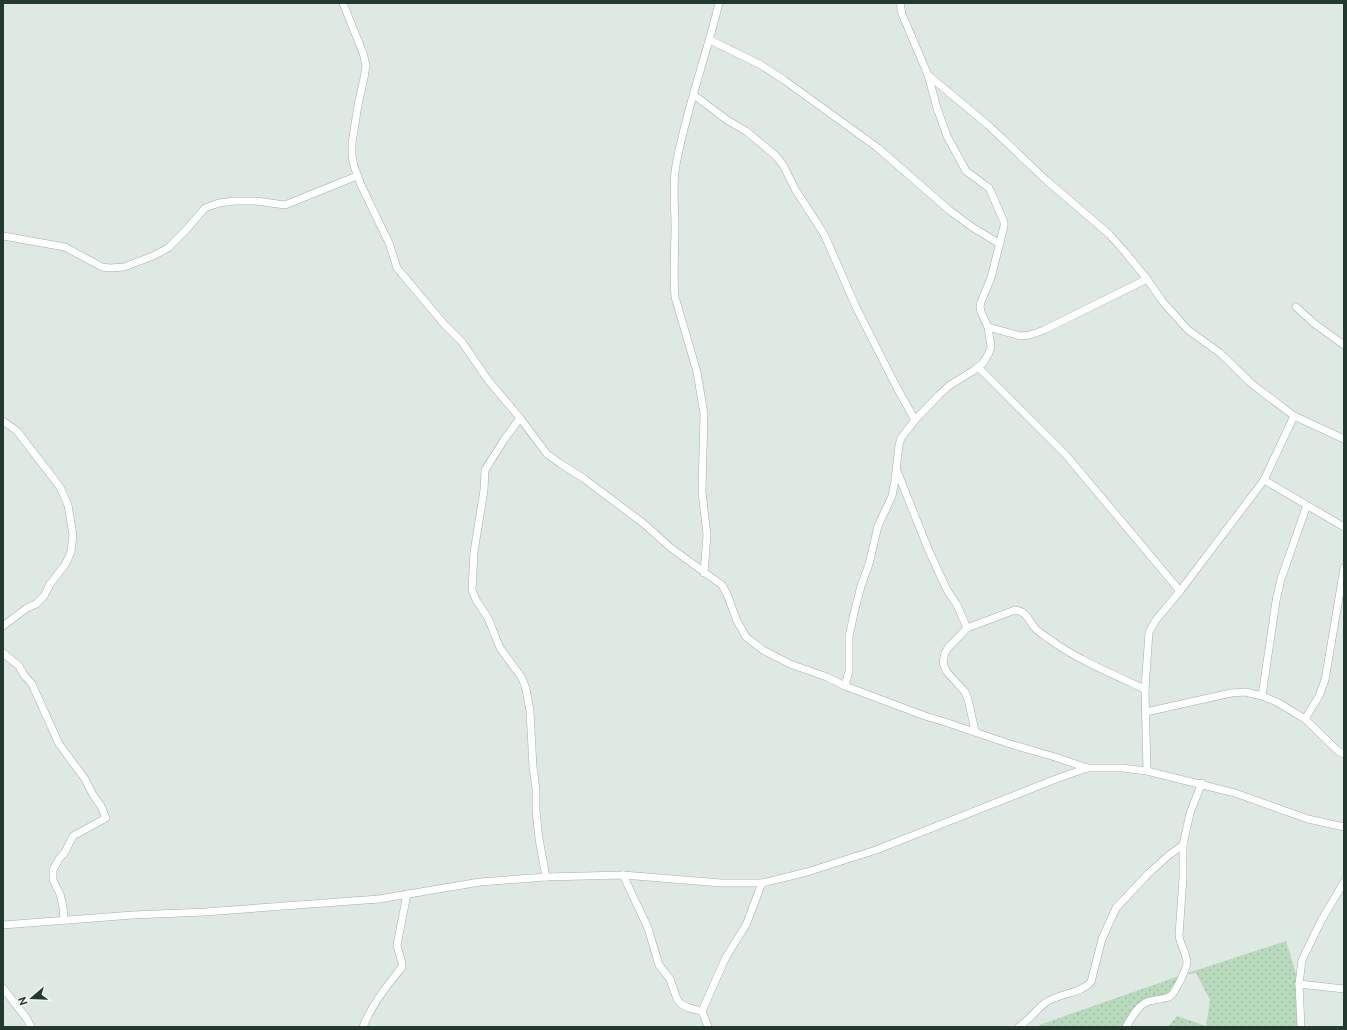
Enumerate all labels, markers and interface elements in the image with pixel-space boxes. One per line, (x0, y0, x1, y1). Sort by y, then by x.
north arrow (12, 978, 52, 1018)
text: N (16, 995, 30, 1007)

